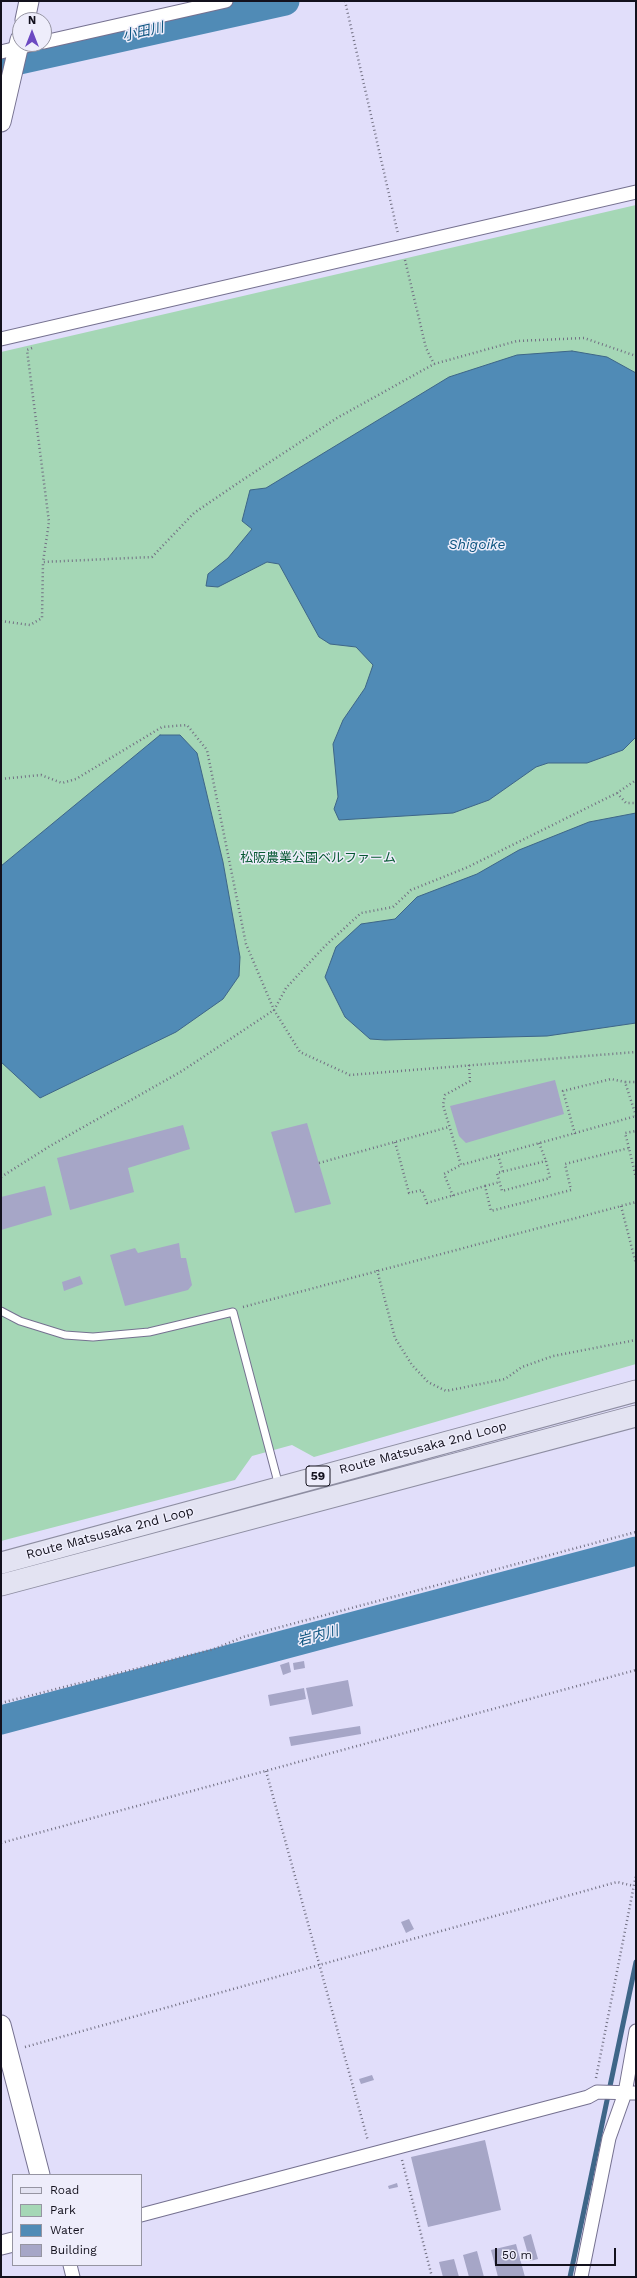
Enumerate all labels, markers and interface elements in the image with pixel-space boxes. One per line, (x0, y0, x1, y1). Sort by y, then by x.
north arrow (12, 12, 52, 52)
text: N (28, 14, 36, 27)
water label: 小田川 (121, 19, 165, 45)
water label: Shigoike (449, 537, 505, 553)
park label: 松阪農業公園ベルファーム (240, 850, 396, 866)
street label: Route Matsusaka 2nd Loop (338, 1418, 508, 1478)
road number: 59 (306, 1466, 330, 1486)
street label: Route Matsusaka 2nd Loop (25, 1503, 195, 1563)
water label: 岩内川 (296, 1622, 340, 1650)
legend (12, 2174, 142, 2266)
text: Road (50, 2183, 79, 2197)
text: Park (50, 2203, 76, 2217)
text: Water (50, 2223, 84, 2237)
scale bar (497, 2240, 618, 2266)
text: Building (50, 2243, 97, 2257)
text: 50 m (502, 2248, 532, 2262)

